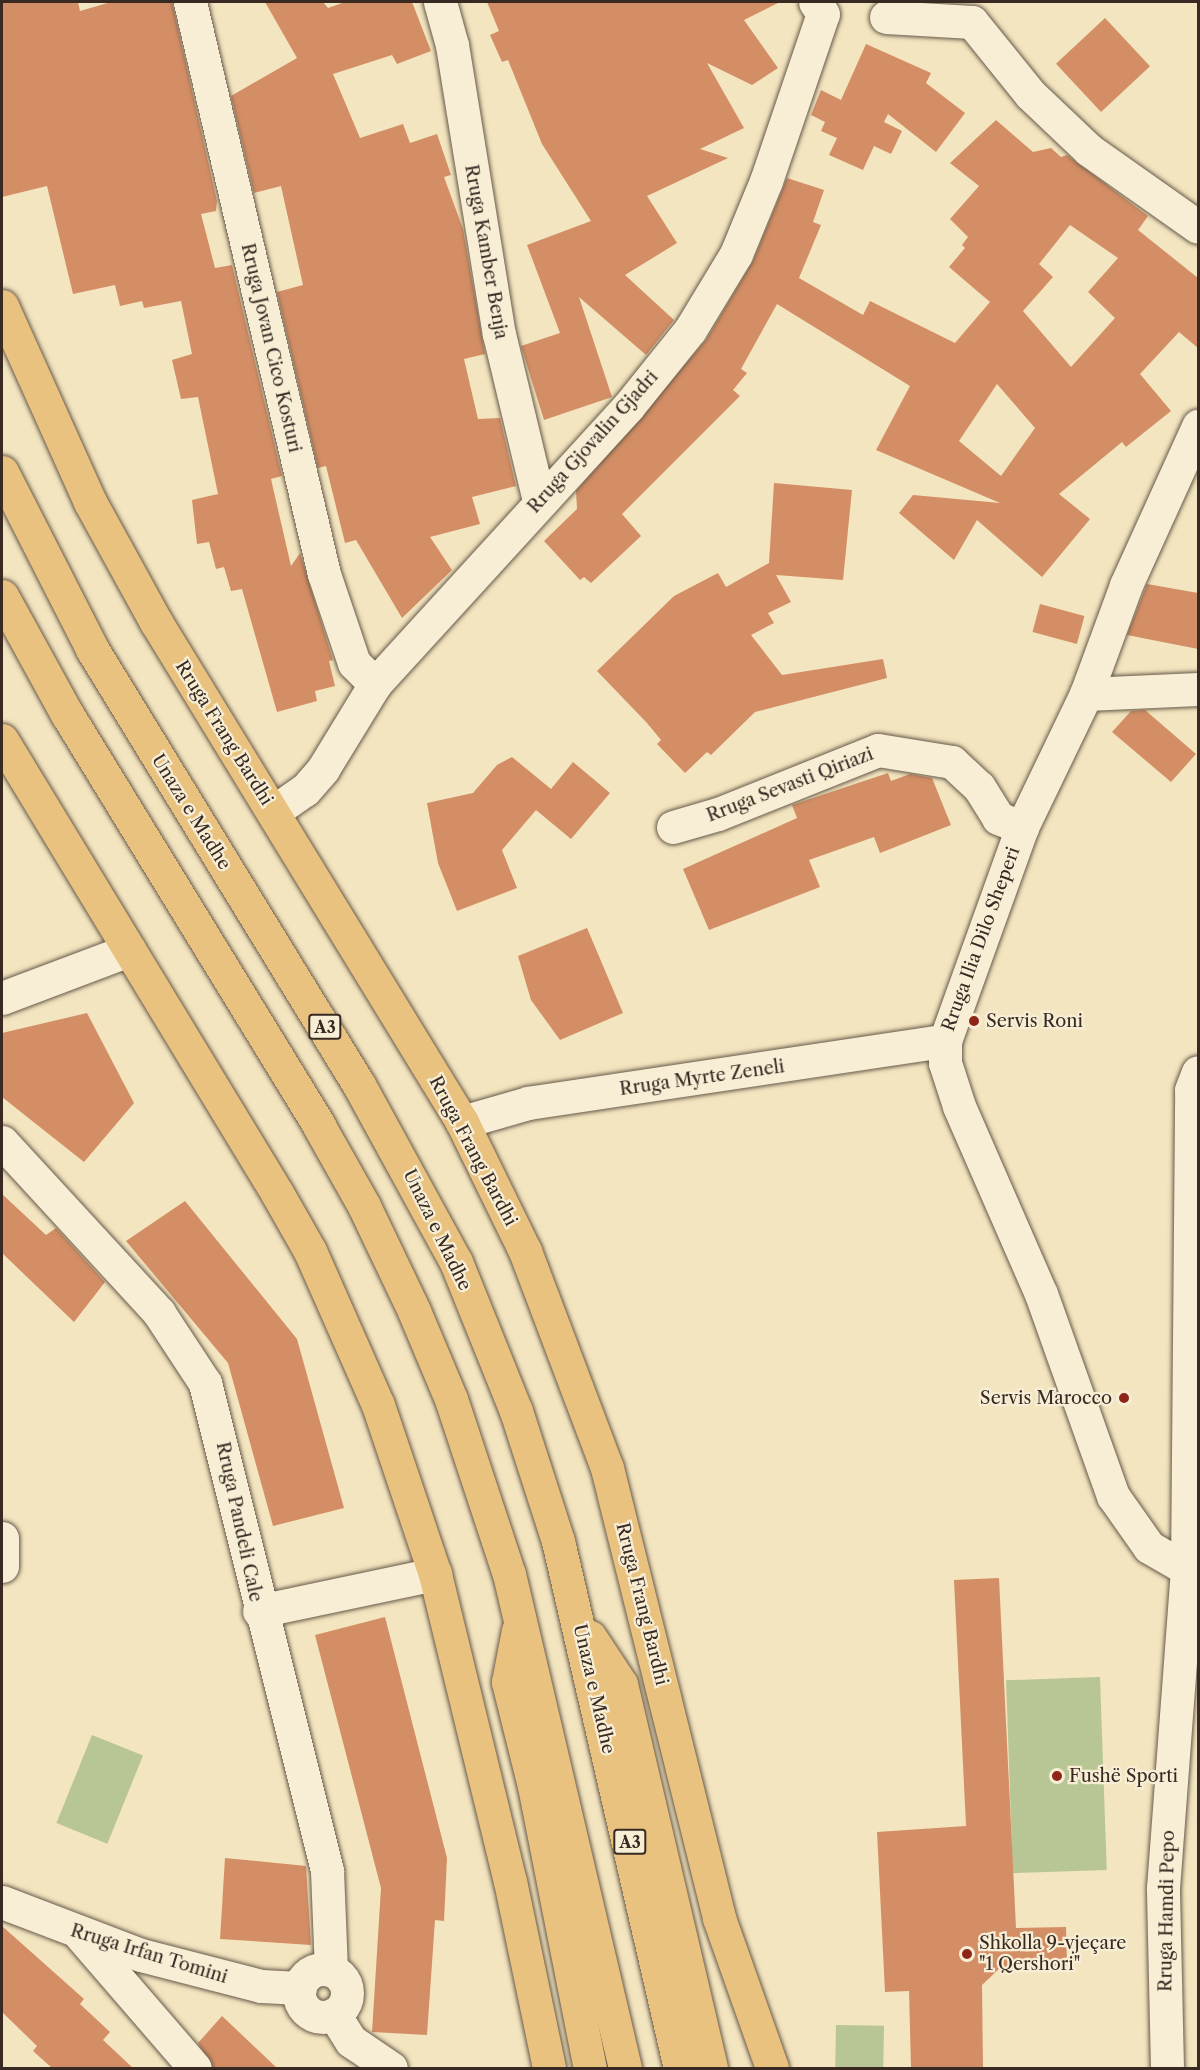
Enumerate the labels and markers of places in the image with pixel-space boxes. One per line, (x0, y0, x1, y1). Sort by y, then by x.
place label: Servis Roni (986, 1010, 1083, 1032)
marker: Servis Roni (967, 1014, 981, 1028)
place label: Servis Marocco (980, 1387, 1112, 1409)
marker: Servis Marocco (1117, 1391, 1131, 1405)
place label: Fushë Sporti (1069, 1765, 1178, 1787)
marker: Fushë Sporti (1050, 1769, 1064, 1783)
place label: Shkolla 9-vjeçare "1 Qershori" (979, 1933, 1127, 1976)
marker: Shkolla 9-vjeçare "1 Qershori" (960, 1947, 974, 1961)

